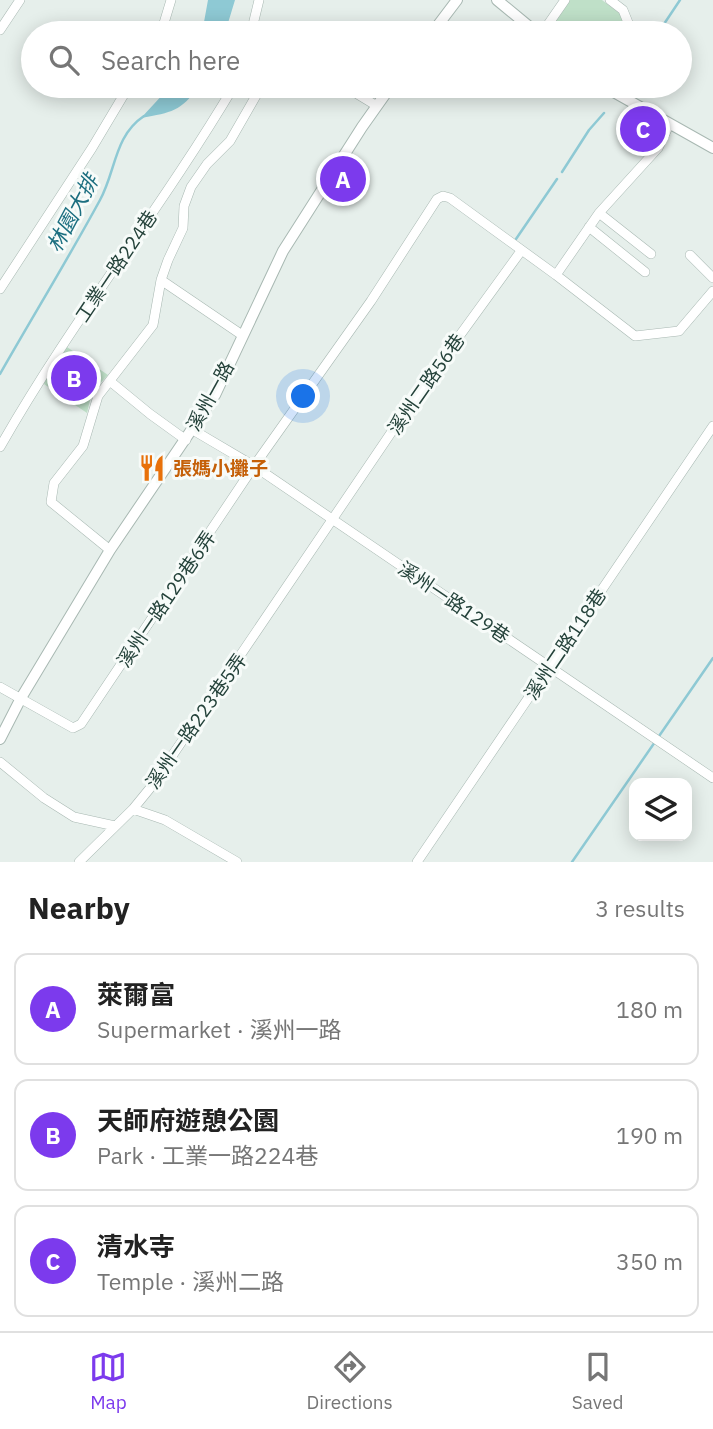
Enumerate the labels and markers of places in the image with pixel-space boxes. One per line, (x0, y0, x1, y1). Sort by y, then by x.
pin: C (620, 103, 666, 155)
pin: A (320, 153, 366, 205)
pin: B (51, 352, 97, 404)
restaurant icon: 張媽小攤子 (137, 453, 167, 483)
place label: 張媽小攤子 (173, 456, 268, 480)

